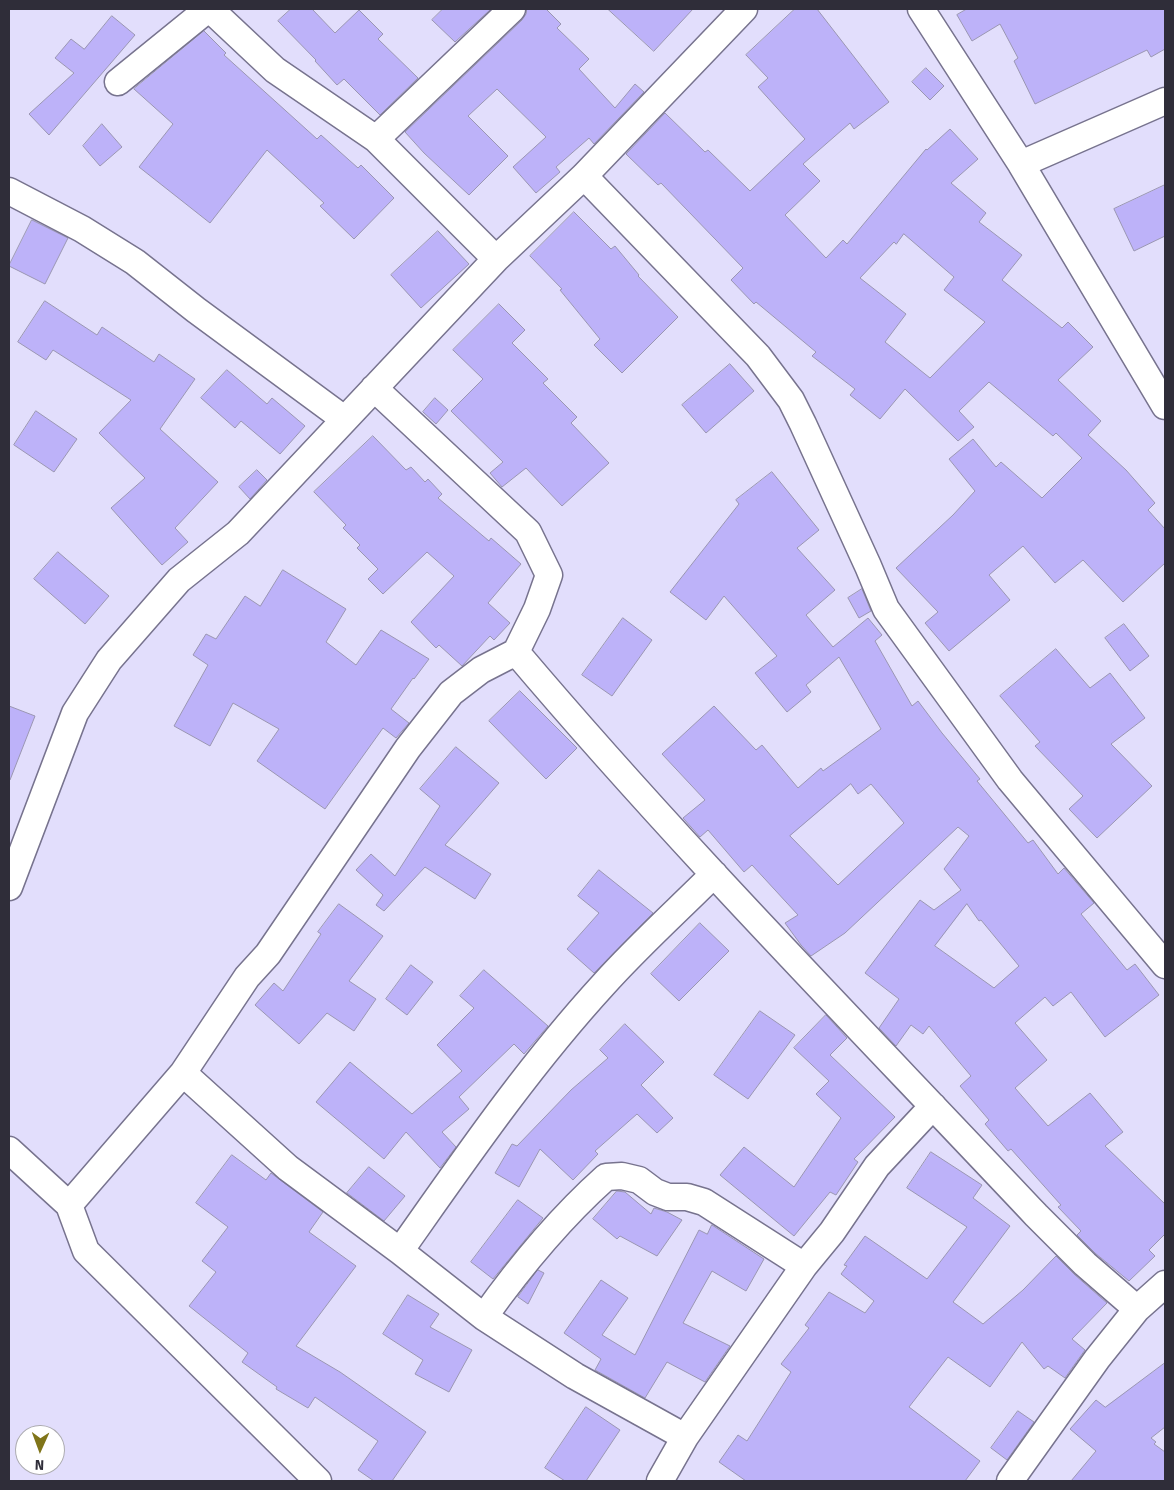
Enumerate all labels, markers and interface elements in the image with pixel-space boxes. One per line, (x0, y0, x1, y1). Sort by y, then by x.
north arrow (15, 1425, 65, 1475)
text: N (35, 1456, 44, 1473)

